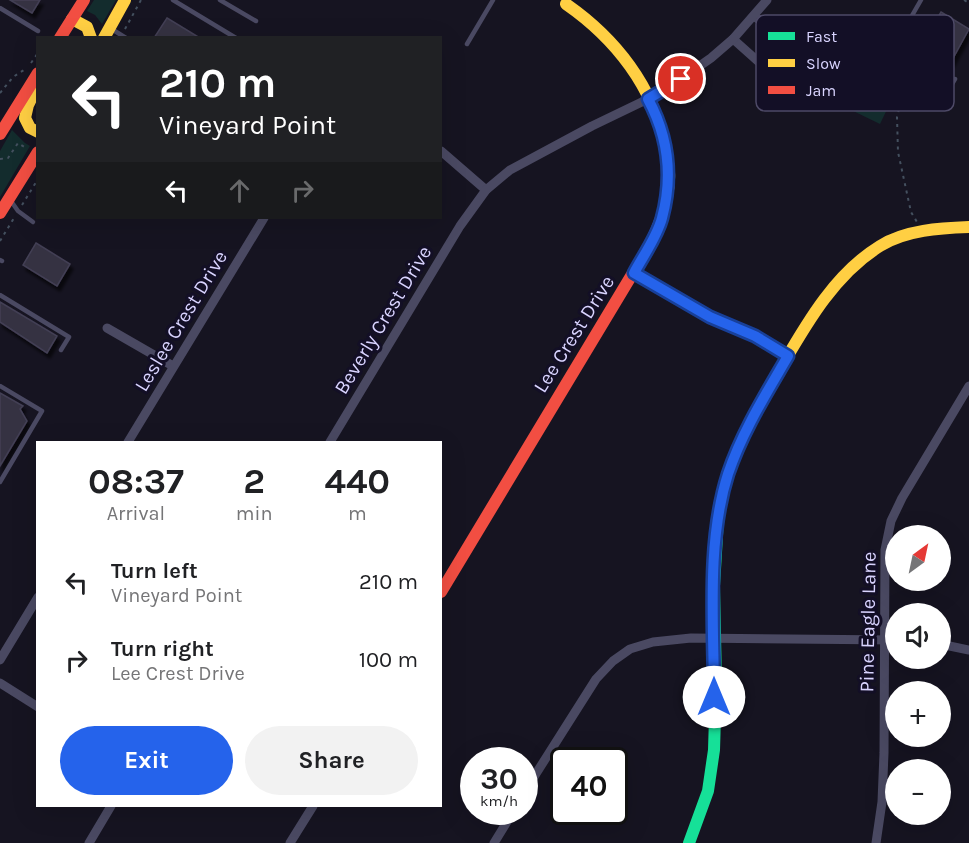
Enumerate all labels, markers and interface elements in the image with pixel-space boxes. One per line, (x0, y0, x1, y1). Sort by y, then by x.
legend (756, 15, 954, 111)
text: Fast (806, 27, 837, 46)
pin (655, 53, 706, 104)
text: Slow (806, 54, 841, 73)
text: 210 m (159, 58, 276, 108)
icon: left (60, 60, 138, 138)
icon: arrive (664, 62, 697, 95)
text: Jam (806, 81, 836, 100)
text: Vineyard Point (159, 109, 336, 141)
icon: left (160, 174, 193, 207)
icon: ahead (223, 174, 256, 207)
icon: right (286, 174, 319, 207)
street label: Beverly Crest Drive (330, 242, 436, 398)
street label: Leslee Crest Drive (130, 246, 232, 396)
street label: Lee Crest Drive (529, 271, 619, 397)
text: 08:37 (88, 460, 184, 502)
text: 2 (243, 460, 265, 502)
text: 440 (324, 460, 390, 502)
text: Arrival (107, 502, 165, 525)
text: min (236, 502, 273, 525)
text: m (348, 502, 367, 525)
north arrow (885, 525, 951, 591)
map controls (885, 525, 951, 825)
street label: Pine Eagle Lane (855, 551, 881, 693)
text: Turn left (111, 558, 198, 584)
icon: left (60, 566, 93, 599)
text: 210 m (359, 569, 418, 595)
text: Vineyard Point (111, 584, 242, 607)
button: sound (885, 603, 951, 669)
text: Turn right (111, 636, 214, 662)
icon: right (60, 644, 93, 677)
text: 100 m (359, 647, 418, 673)
text: Lee Crest Drive (111, 662, 245, 685)
position arrow (682, 665, 746, 729)
button: + (885, 681, 951, 747)
button: Exit (60, 726, 233, 795)
button: Share (245, 726, 418, 795)
speed limit sign: 40 (550, 747, 628, 825)
button: − (885, 759, 951, 825)
text: 30 (480, 761, 518, 797)
text: km/h (480, 792, 518, 810)

